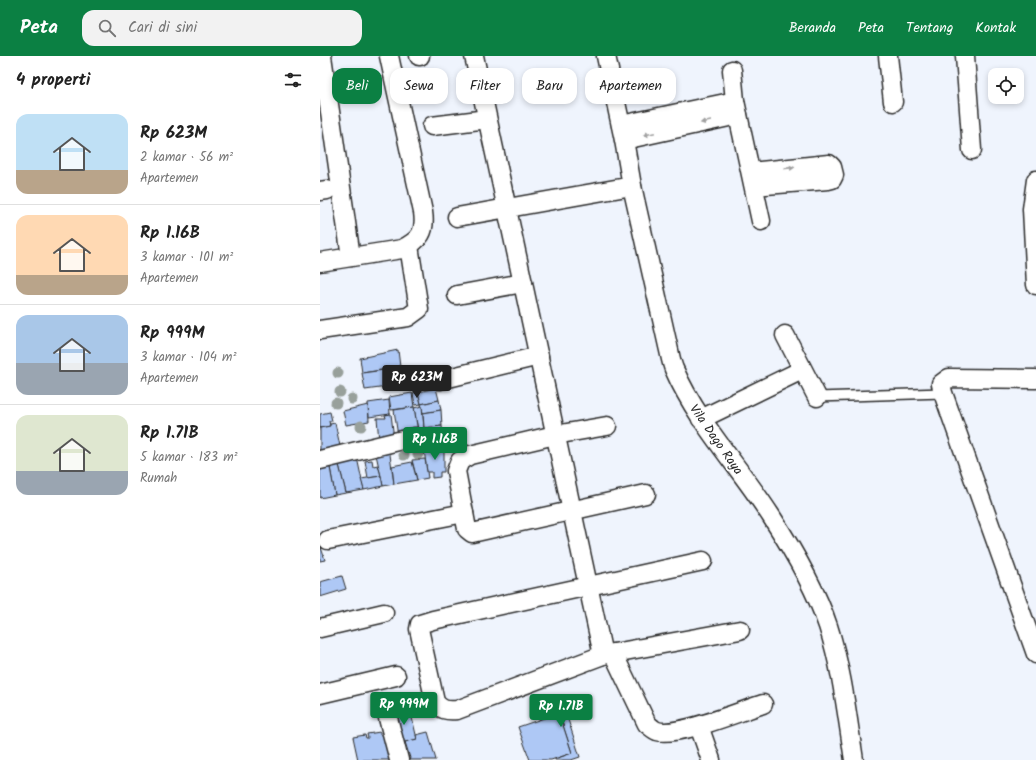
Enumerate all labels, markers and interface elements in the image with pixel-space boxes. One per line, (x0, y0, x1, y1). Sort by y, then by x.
search box (82, 10, 362, 46)
text: Peta (20, 13, 58, 43)
text: Cari di sini (128, 16, 197, 40)
icon: search (96, 17, 118, 39)
text: Beranda (789, 17, 836, 39)
text: Peta (858, 17, 884, 39)
text: Tentang (906, 17, 953, 39)
text: Kontak (975, 17, 1016, 39)
text: 4 properti (16, 67, 91, 94)
chip: Beli (332, 68, 382, 104)
chip: Sewa (390, 68, 448, 104)
chip: Filter (456, 68, 514, 104)
chip: Baru (522, 68, 577, 104)
chip: Apartemen (585, 68, 676, 104)
map controls (988, 68, 1024, 104)
button: locate (988, 68, 1024, 104)
icon: filters (282, 69, 304, 91)
one-way arrow (699, 119, 712, 125)
text: Rp 623M (140, 120, 207, 147)
icon: home (48, 130, 96, 178)
one-way arrow (643, 132, 655, 138)
text: 2 kamar · 56 m² (140, 147, 233, 168)
one-way arrow (783, 165, 795, 171)
text: Apartemen (140, 168, 199, 189)
text: Rp 1.16B (140, 220, 200, 247)
icon: home (48, 231, 96, 279)
text: 3 kamar · 101 m² (140, 247, 233, 268)
text: Apartemen (140, 268, 199, 289)
text: Rp 999M (140, 320, 205, 347)
icon: home (48, 331, 96, 379)
text: 3 kamar · 104 m² (140, 347, 236, 368)
pin: Rp 623M (380, 365, 454, 399)
text: Rp 623M (391, 367, 443, 388)
text: Apartemen (140, 368, 199, 389)
street label: Vila Dago Raya (684, 400, 748, 480)
text: Rp 1.71B (140, 420, 199, 447)
pin: Rp 1.16B (394, 427, 476, 461)
text: Rp 1.16B (412, 429, 458, 450)
icon: home (48, 431, 96, 479)
text: 5 kamar · 183 m² (140, 447, 238, 468)
text: Rumah (140, 468, 177, 489)
pin: Rp 999M (367, 692, 441, 726)
text: Rp 999M (379, 694, 429, 715)
pin: Rp 1.71B (520, 694, 602, 728)
text: Rp 1.71B (539, 696, 584, 717)

